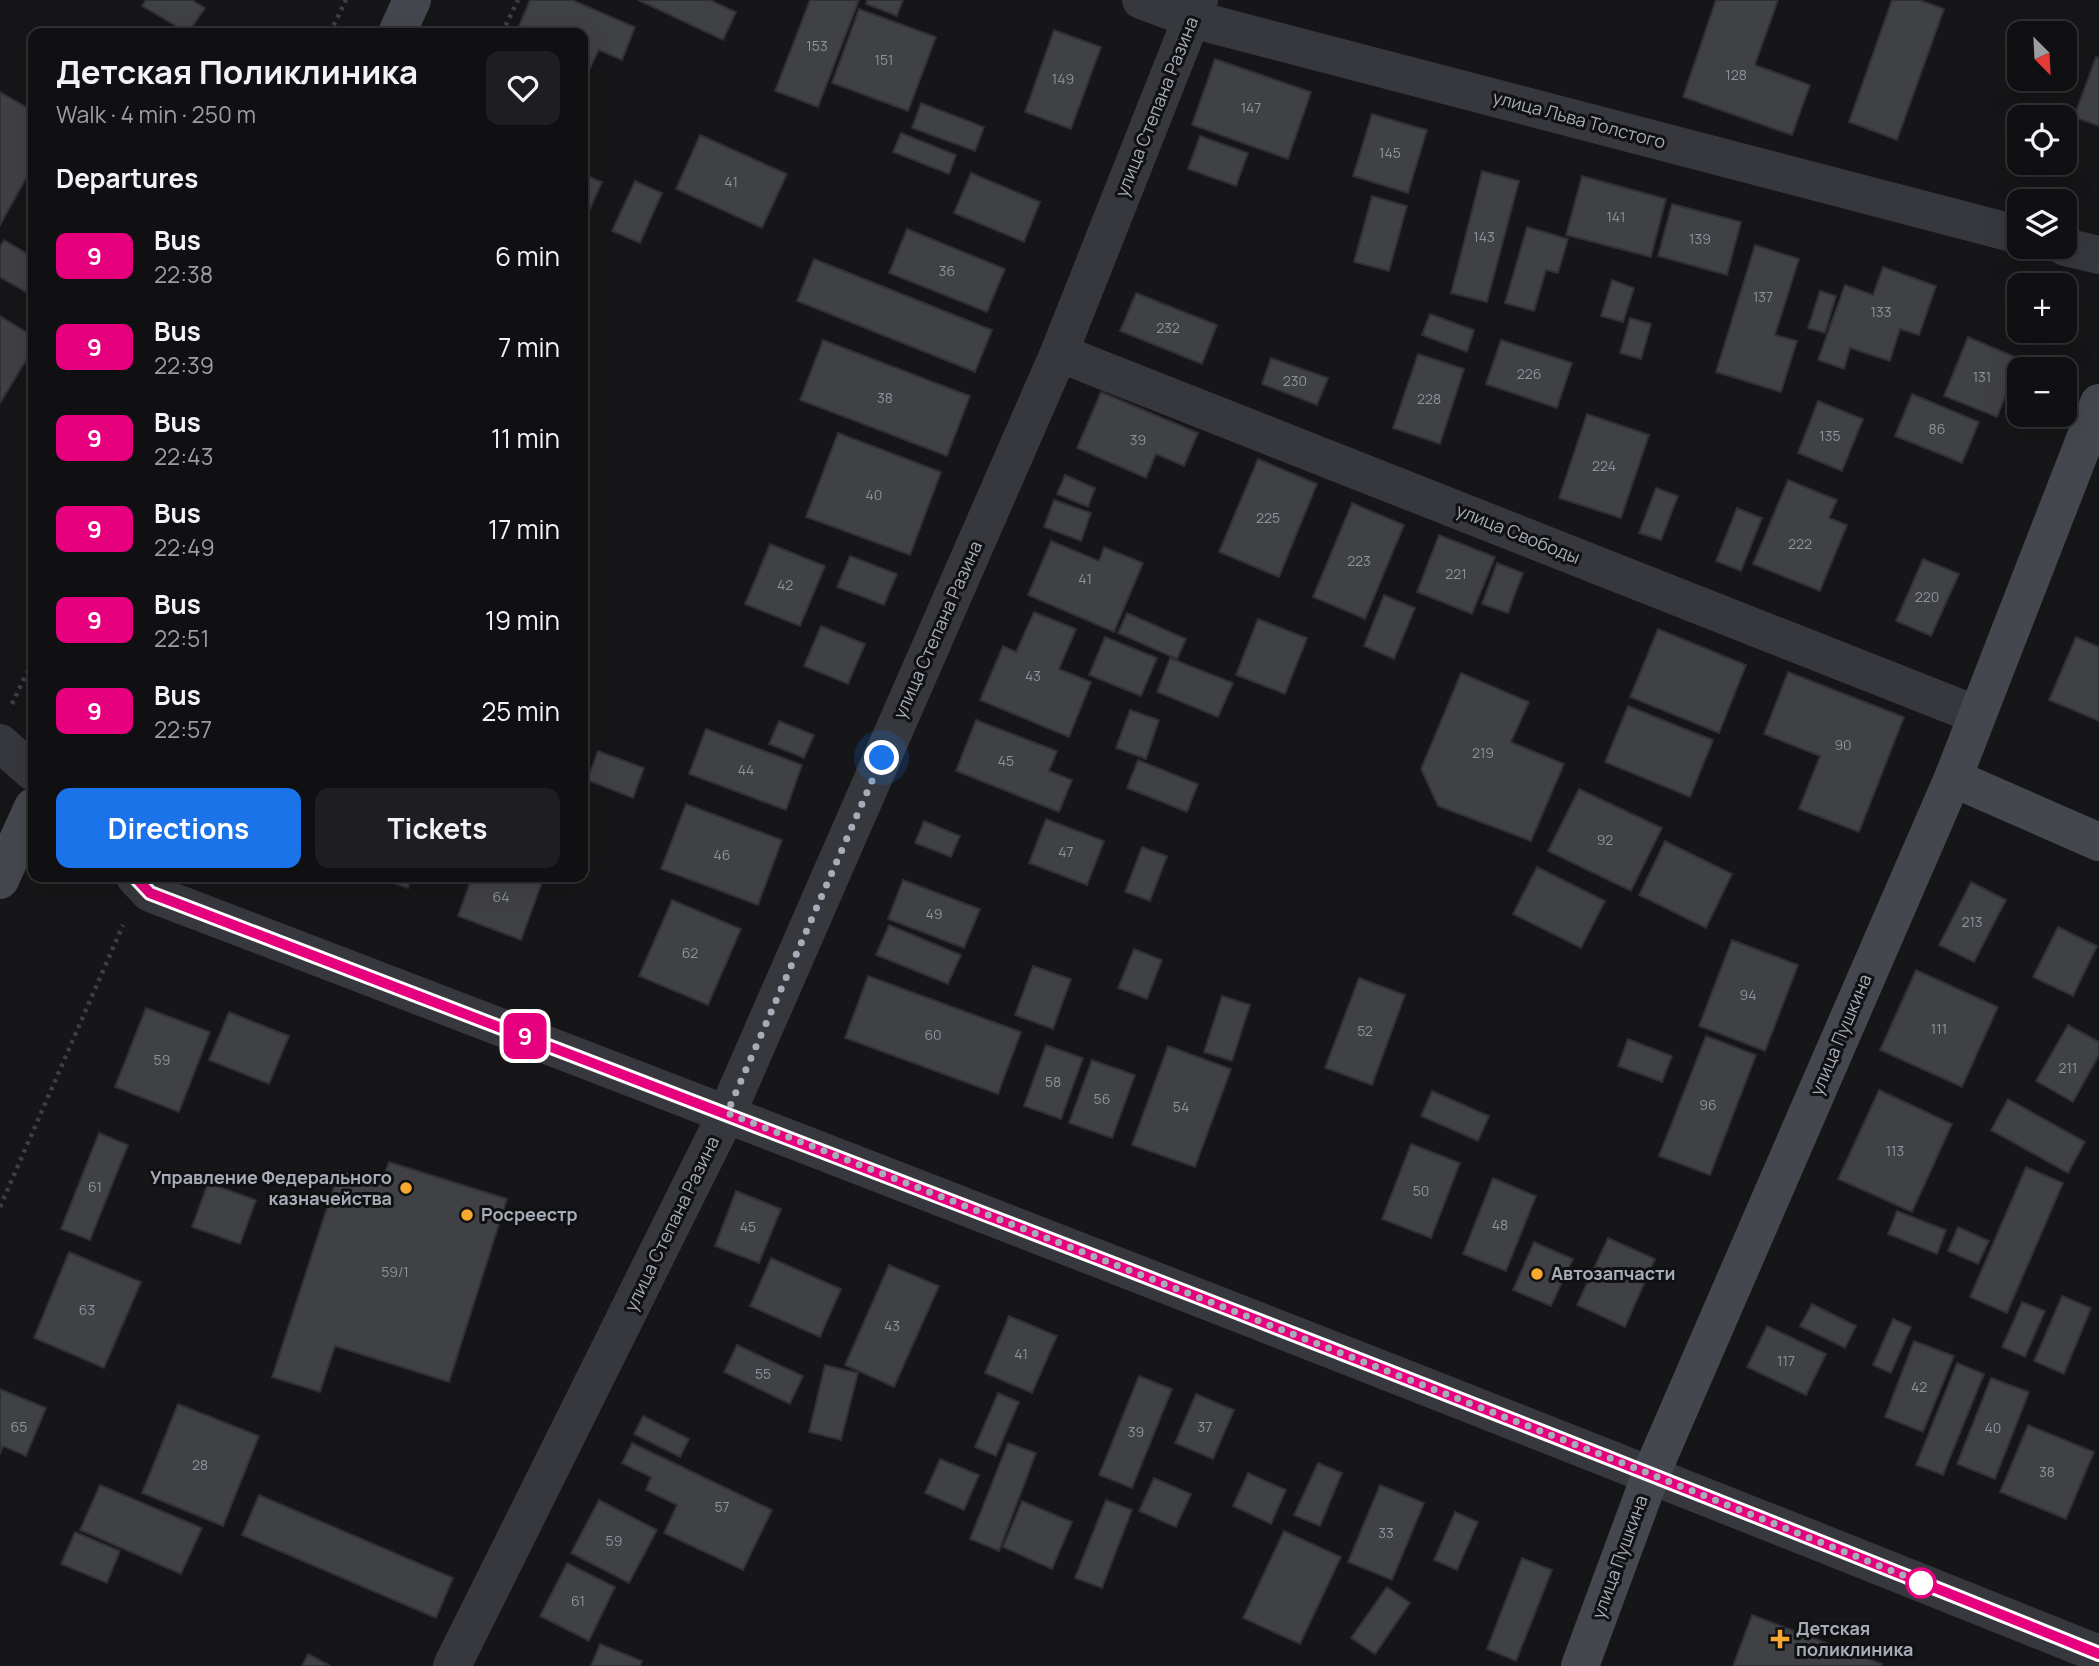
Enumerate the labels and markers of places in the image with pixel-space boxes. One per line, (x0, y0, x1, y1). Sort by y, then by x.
place label: Управление Федерального казначейства (150, 1165, 392, 1210)
marker: Управление Федерального казначейства (398, 1180, 414, 1196)
place label: Росреестр (481, 1202, 578, 1226)
marker: Росреестр (459, 1207, 475, 1223)
place label: Автозапчасти (1551, 1261, 1676, 1285)
marker: Автозапчасти (1529, 1266, 1545, 1282)
unlabelled marker (1906, 1568, 1936, 1598)
place label: Детская поликлиника (1796, 1616, 1913, 1661)
marker: Детская поликлиника (1770, 1629, 1790, 1649)

